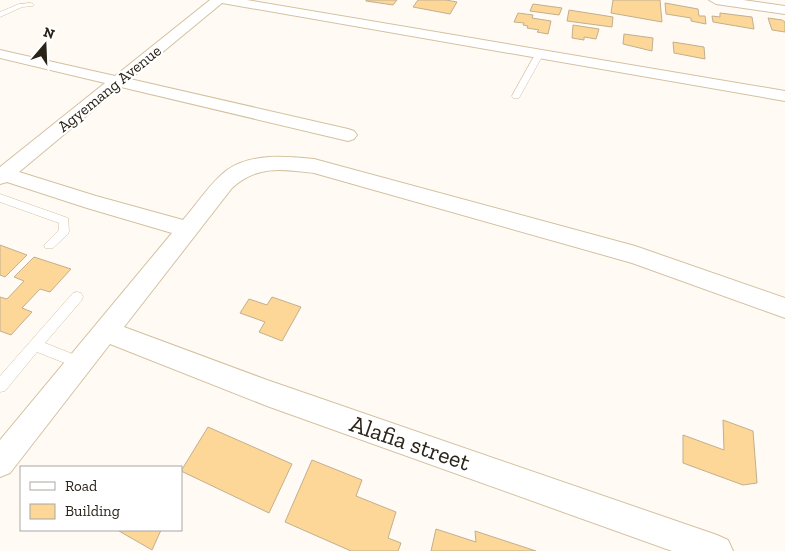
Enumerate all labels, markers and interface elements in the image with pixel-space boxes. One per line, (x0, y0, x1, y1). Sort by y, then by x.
north arrow (20, 20, 70, 70)
text: N (41, 23, 57, 43)
street label: Agyemang Avenue (54, 41, 165, 136)
street label: Alafia street (346, 408, 474, 477)
legend (20, 466, 182, 531)
text: Road (65, 477, 98, 495)
text: Building (65, 502, 120, 520)

